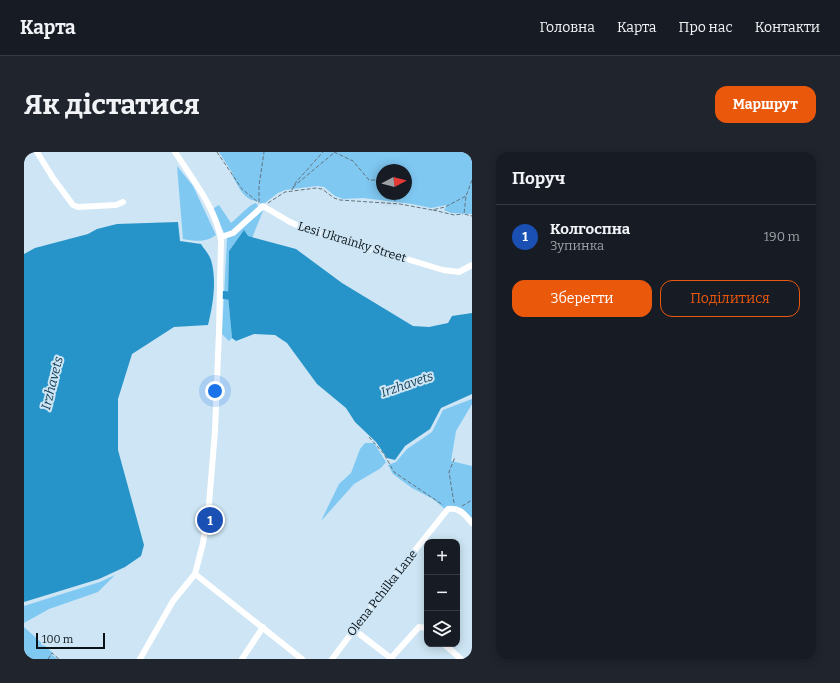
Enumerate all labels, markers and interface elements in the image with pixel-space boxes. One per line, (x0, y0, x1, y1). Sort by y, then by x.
text: Карта (20, 16, 76, 39)
text: Головна (539, 19, 595, 36)
text: Карта (617, 19, 657, 36)
text: Про нас (679, 19, 733, 36)
text: Контакти (755, 19, 820, 36)
button: Маршрут (715, 86, 816, 123)
text: Як дістатися (24, 88, 200, 121)
north arrow (376, 164, 412, 200)
text: Поруч (512, 168, 565, 189)
street label: Lesi Ukrainky Street (296, 219, 408, 265)
text: Колгоспна (550, 220, 630, 238)
text: 1 (522, 229, 528, 244)
text: 190 m (764, 229, 800, 244)
text: Зупинка (550, 238, 604, 253)
button: Зберегти (512, 280, 652, 317)
button: Поділитися (660, 280, 800, 317)
water label: Irzhavets (38, 355, 66, 411)
water label: Irzhavets (379, 368, 435, 400)
your location (205, 381, 225, 401)
pin: 1 (197, 505, 223, 535)
map controls (424, 539, 460, 647)
button: + (424, 539, 460, 575)
street label: Olena Pchilka Lane (344, 547, 420, 639)
button: − (424, 575, 460, 611)
button: layers (424, 611, 460, 647)
scale bar (36, 631, 105, 650)
text: 100 m (42, 633, 73, 646)

